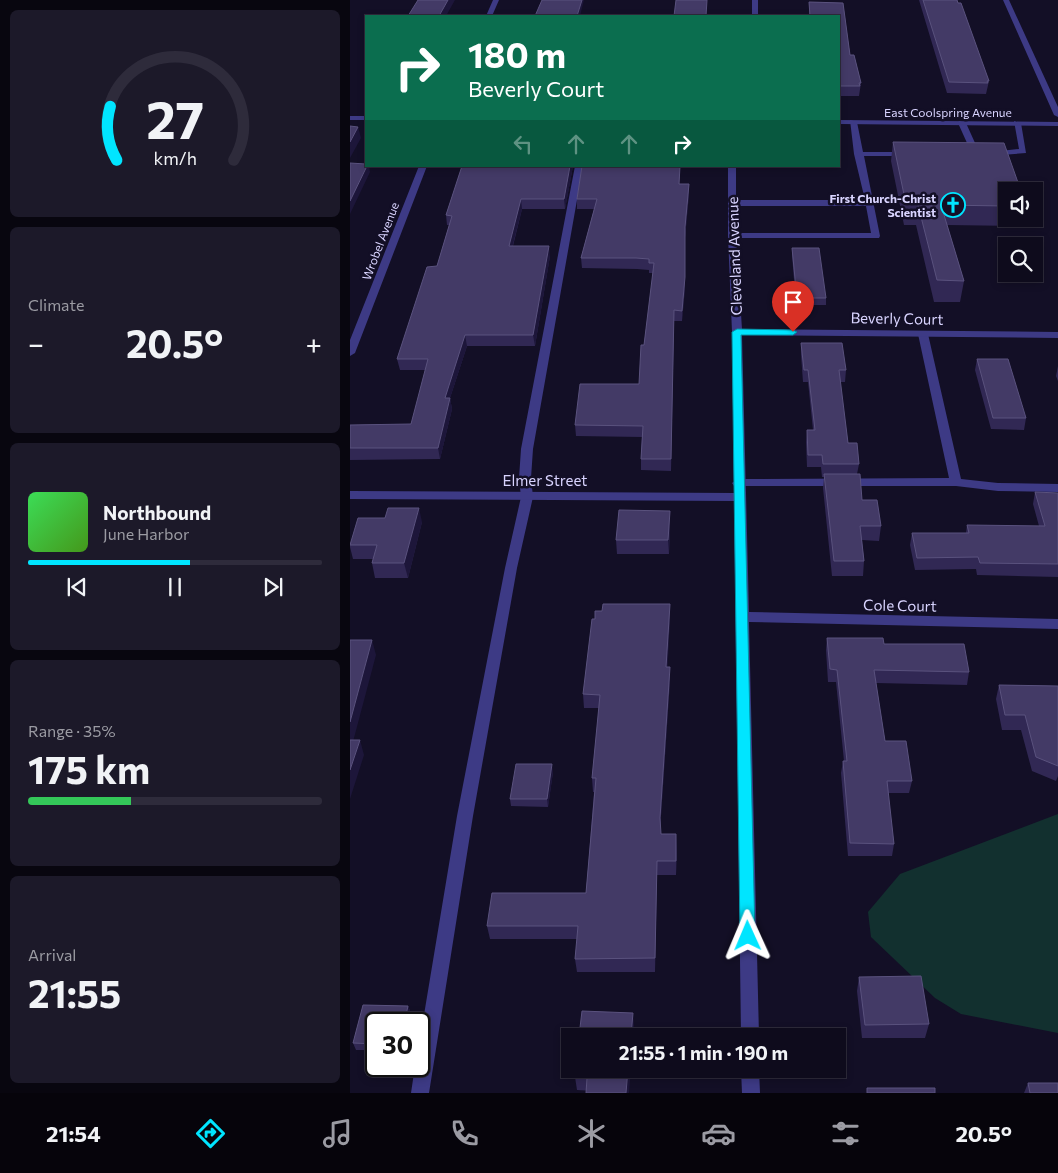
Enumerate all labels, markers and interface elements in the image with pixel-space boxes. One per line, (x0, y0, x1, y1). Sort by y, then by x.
text: 180 m (468, 32, 566, 75)
icon: right (385, 35, 450, 100)
text: Beverly Court (468, 75, 604, 102)
text: 27 (146, 86, 204, 150)
street label: East Coolspring Avenue (884, 105, 1012, 119)
icon: left (509, 130, 537, 158)
icon: ahead (562, 130, 590, 158)
icon: ahead (615, 130, 643, 158)
icon: right (668, 130, 696, 158)
text: km/h (153, 147, 197, 169)
map controls (998, 182, 1043, 282)
button: sound (998, 182, 1043, 227)
place label: First Church-Christ Scientist (829, 191, 936, 219)
church icon: First Church-Christ Scientist (940, 192, 966, 218)
street label: Cleveland Avenue (723, 196, 745, 316)
street label: Wrobel Avenue (359, 200, 401, 282)
button: search (998, 237, 1043, 282)
pin (772, 281, 814, 332)
icon: arrive (779, 288, 807, 316)
text: Climate (28, 295, 84, 314)
street label: Beverly Court (850, 308, 944, 328)
text: 20.5° (126, 319, 223, 366)
text: − (28, 326, 44, 360)
text: + (306, 326, 322, 360)
street label: Elmer Street (503, 471, 587, 489)
text: Northbound (103, 501, 211, 524)
text: June Harbor (103, 524, 189, 543)
icon: previous (63, 573, 91, 601)
icon: pause (161, 573, 189, 601)
icon: next (259, 573, 287, 601)
street label: Cole Court (863, 595, 937, 615)
text: Range · 35% (28, 721, 115, 740)
text: 175 km (28, 745, 150, 792)
position arrow (721, 909, 773, 961)
text: Arrival (28, 945, 76, 964)
text: 21:55 (28, 969, 121, 1016)
speed limit sign: 30 (365, 1012, 430, 1077)
text: 21:55 · 1 min · 190 m (619, 1041, 788, 1064)
icon: directions (193, 1116, 228, 1151)
icon: music (320, 1116, 355, 1151)
icon: phone (447, 1116, 482, 1151)
icon: climate (574, 1116, 609, 1151)
icon: car (701, 1116, 736, 1151)
icon: filters (828, 1116, 863, 1151)
text: 21:54 (46, 1120, 101, 1147)
text: 20.5° (955, 1120, 1012, 1147)

